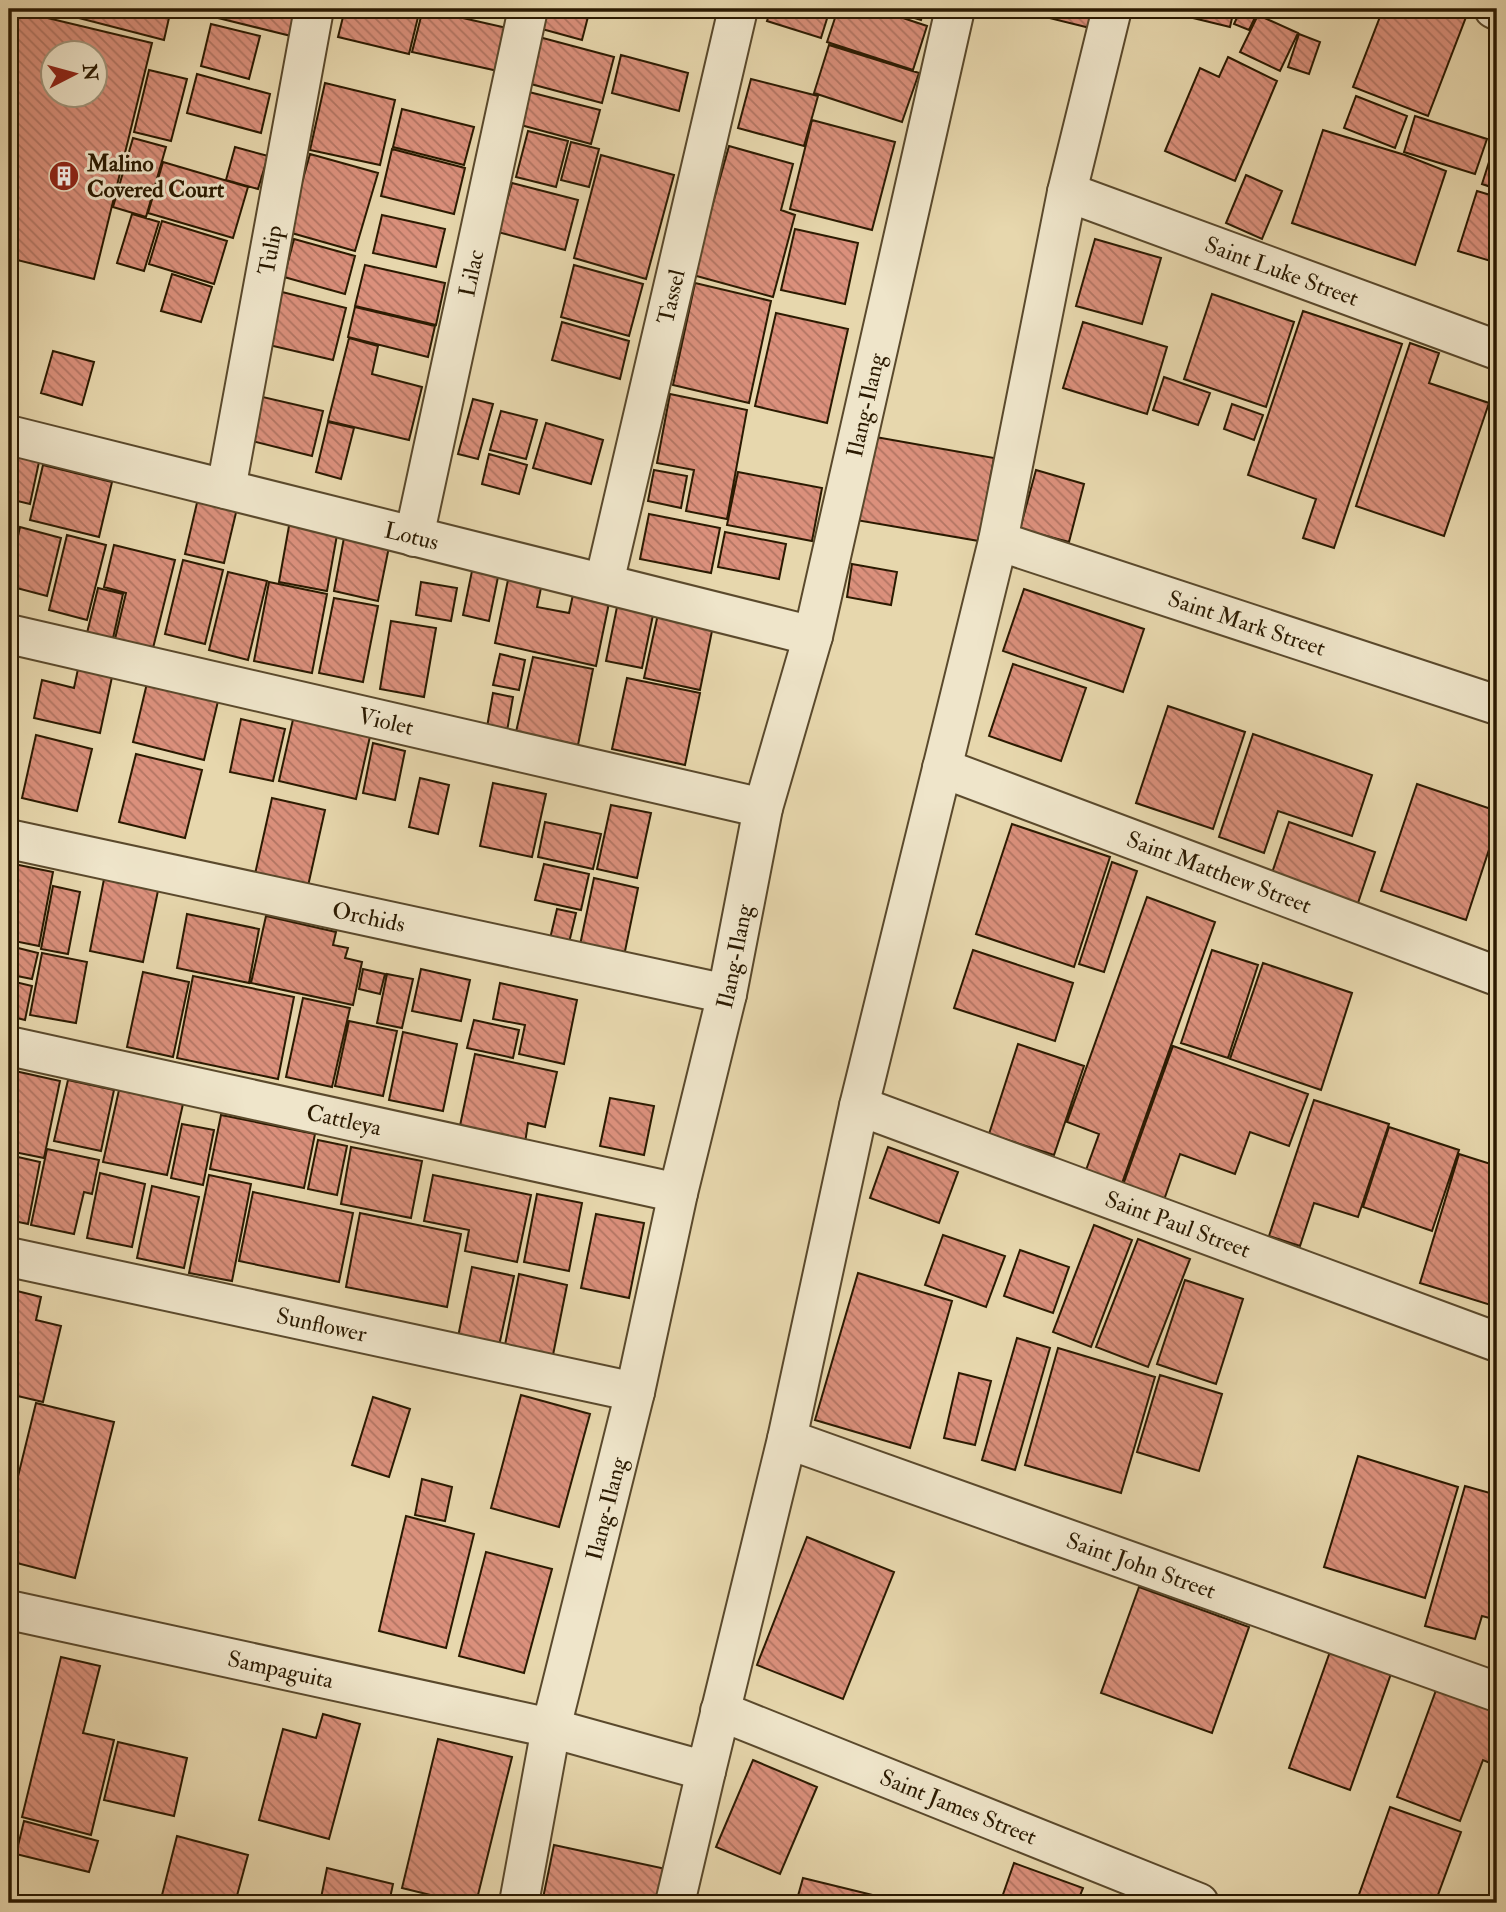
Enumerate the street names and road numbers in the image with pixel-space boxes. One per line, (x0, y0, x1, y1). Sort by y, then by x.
street label: Tulip (252, 223, 290, 277)
street label: Saint Luke Street (1201, 230, 1363, 313)
street label: Lilac (452, 247, 491, 299)
street label: Tassel (651, 267, 692, 327)
street label: Ilang-Ilang (840, 350, 892, 460)
street label: Lotus (381, 515, 442, 557)
street label: Saint Mark Street (1164, 584, 1329, 663)
street label: Violet (355, 701, 417, 742)
street label: Saint Matthew Street (1123, 825, 1315, 920)
street label: Orchids (329, 895, 408, 939)
street label: Ilang-Ilang (710, 901, 759, 1012)
street label: Cattleya (304, 1098, 385, 1143)
street label: Saint Paul Street (1101, 1184, 1254, 1265)
street label: Sunflower (274, 1301, 370, 1349)
street label: Ilang-Ilang (579, 1453, 633, 1563)
street label: Saint John Street (1062, 1526, 1220, 1606)
street label: Sampaguita (225, 1644, 337, 1695)
street label: Saint James Street (876, 1763, 1041, 1851)

